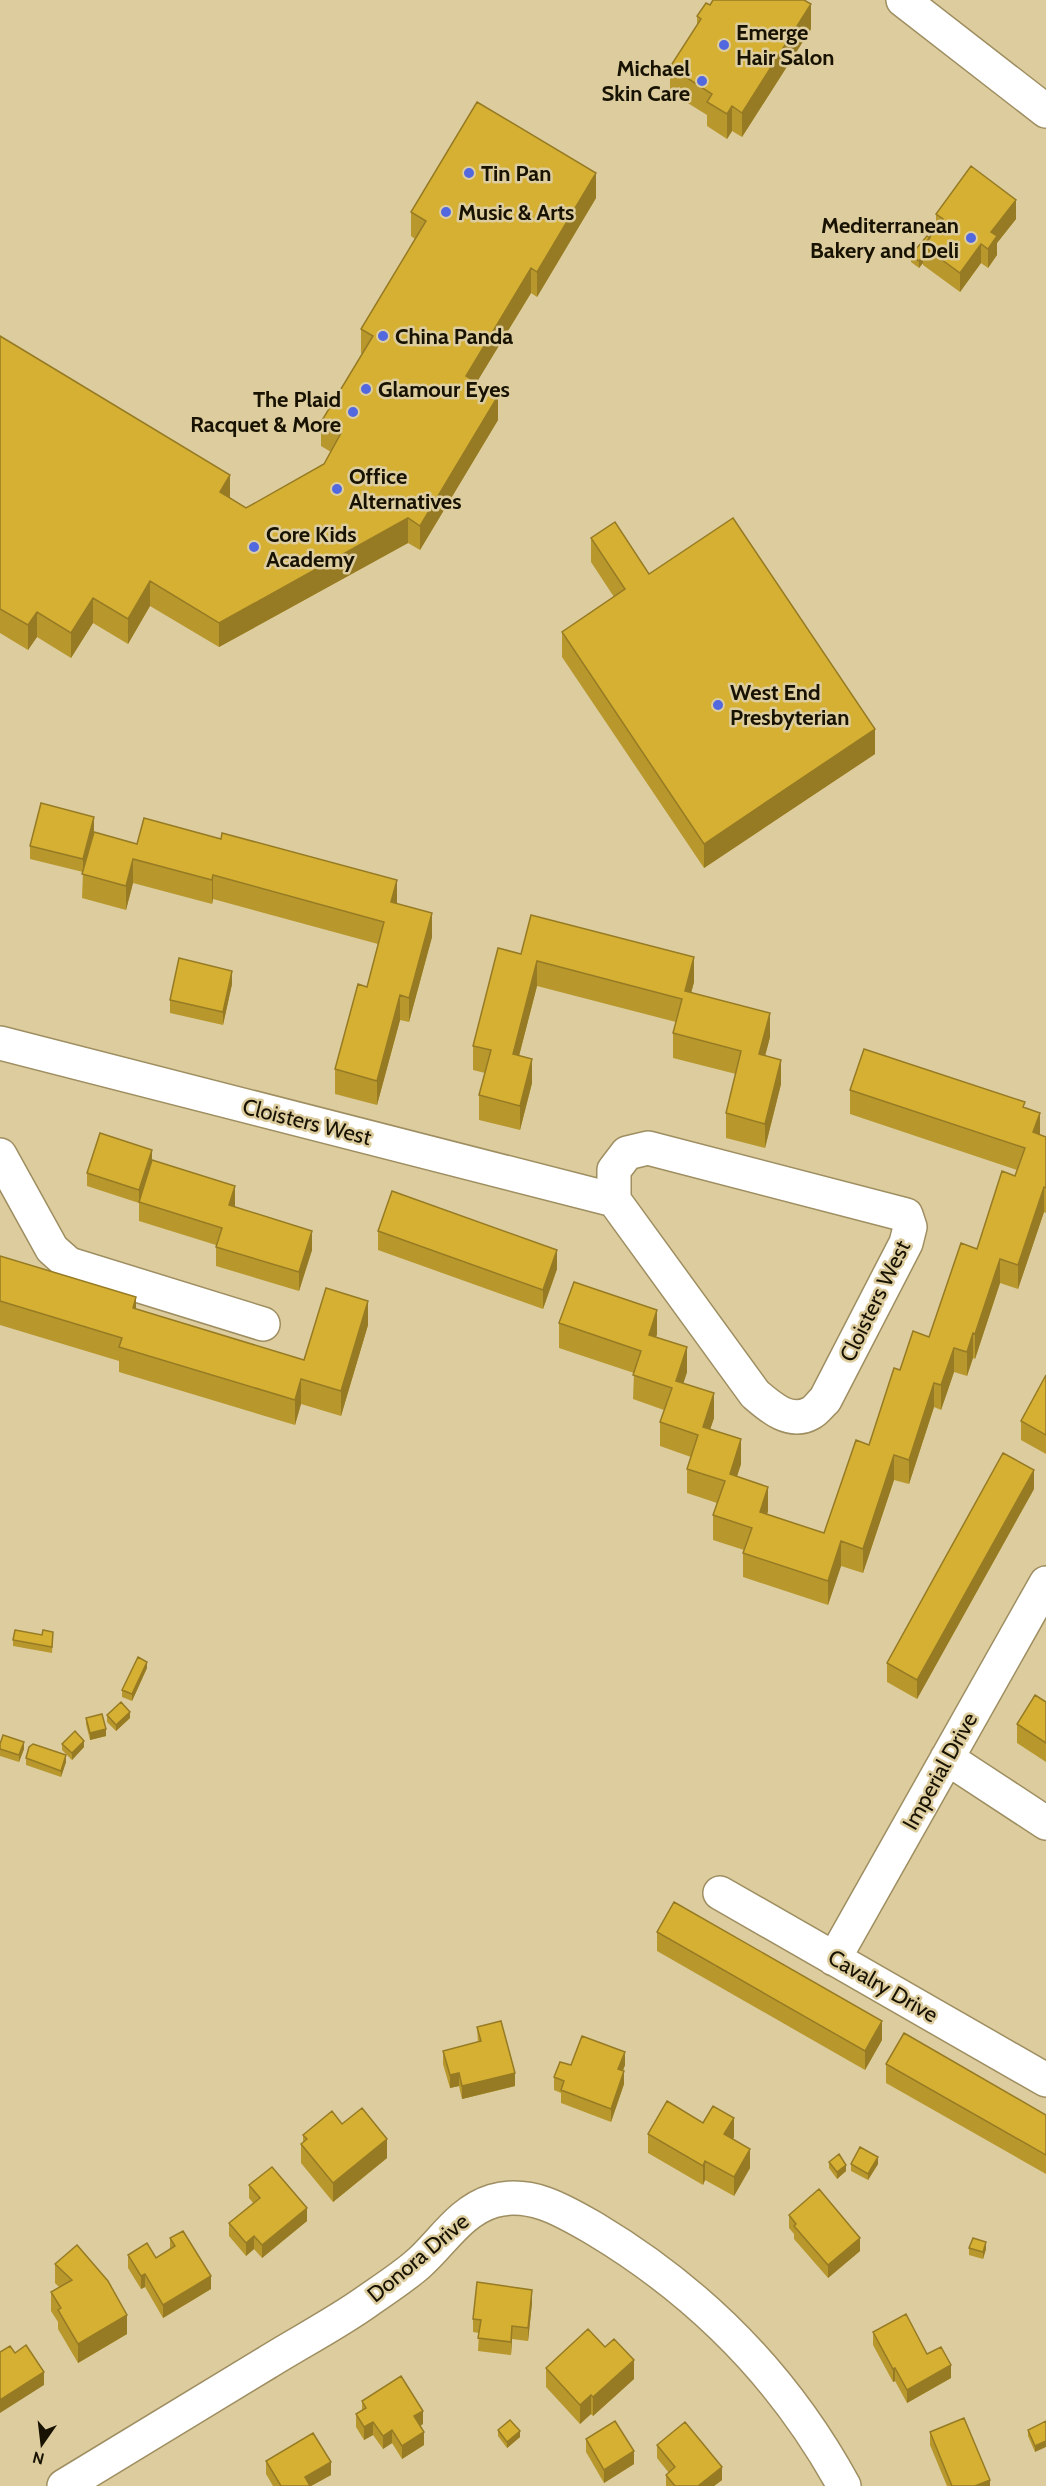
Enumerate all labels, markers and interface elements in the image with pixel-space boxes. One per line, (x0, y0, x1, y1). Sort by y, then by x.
place label: Emerge Hair Salon (736, 19, 834, 71)
marker: Emerge Hair Salon (717, 38, 731, 52)
place label: Michael Skin Care (602, 55, 690, 107)
marker: Michael Skin Care (695, 74, 709, 88)
place label: Tin Pan (481, 160, 551, 187)
marker: Tin Pan (462, 166, 476, 180)
place label: Music & Arts (458, 199, 574, 226)
marker: Music & Arts (439, 205, 453, 219)
place label: Mediterranean Bakery and Deli (810, 212, 959, 264)
marker: Mediterranean Bakery and Deli (964, 231, 978, 245)
place label: China Panda (395, 323, 513, 350)
marker: China Panda (376, 329, 390, 343)
place label: Glamour Eyes (378, 376, 510, 403)
marker: Glamour Eyes (359, 382, 373, 396)
place label: The Plaid Racquet & More (190, 386, 341, 438)
marker: The Plaid Racquet & More (346, 405, 360, 419)
place label: Office Alternatives (349, 463, 462, 515)
marker: Office Alternatives (330, 482, 344, 496)
place label: Core Kids Academy (266, 521, 357, 573)
marker: Core Kids Academy (247, 540, 261, 554)
place label: West End Presbyterian (730, 679, 849, 731)
marker: West End Presbyterian (711, 698, 725, 712)
street label: Cloisters West (240, 1093, 375, 1151)
street label: Cloisters West (834, 1235, 916, 1366)
street label: Imperial Drive (897, 1708, 983, 1834)
street label: Cavalry Drive (823, 1944, 943, 2028)
street label: Donora Drive (362, 2208, 474, 2308)
north arrow (12, 2414, 72, 2474)
text: N (31, 2447, 46, 2469)

